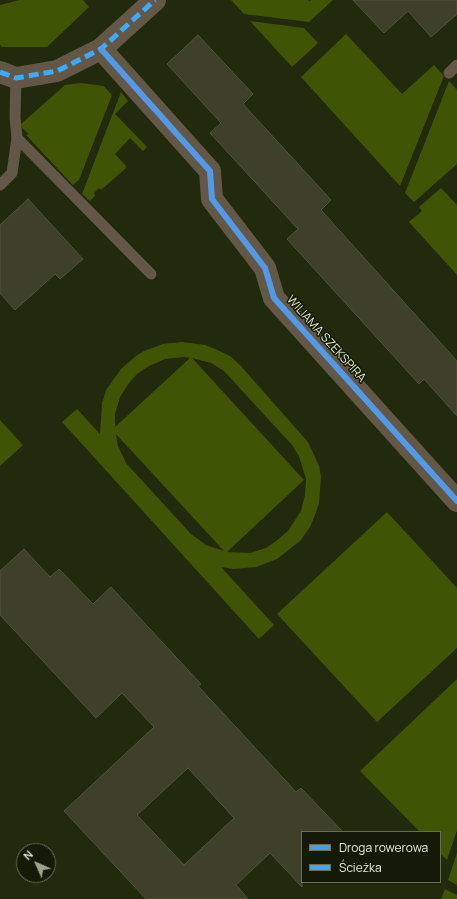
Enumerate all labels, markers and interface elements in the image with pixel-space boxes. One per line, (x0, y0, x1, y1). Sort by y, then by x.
street label: WILIAMA SZEKSPIRA (283, 293, 369, 385)
legend (301, 831, 441, 883)
text: Droga rowerowa (339, 839, 428, 856)
north arrow (16, 843, 56, 883)
text: N (20, 847, 36, 863)
text: Ścieżka (339, 859, 382, 876)

